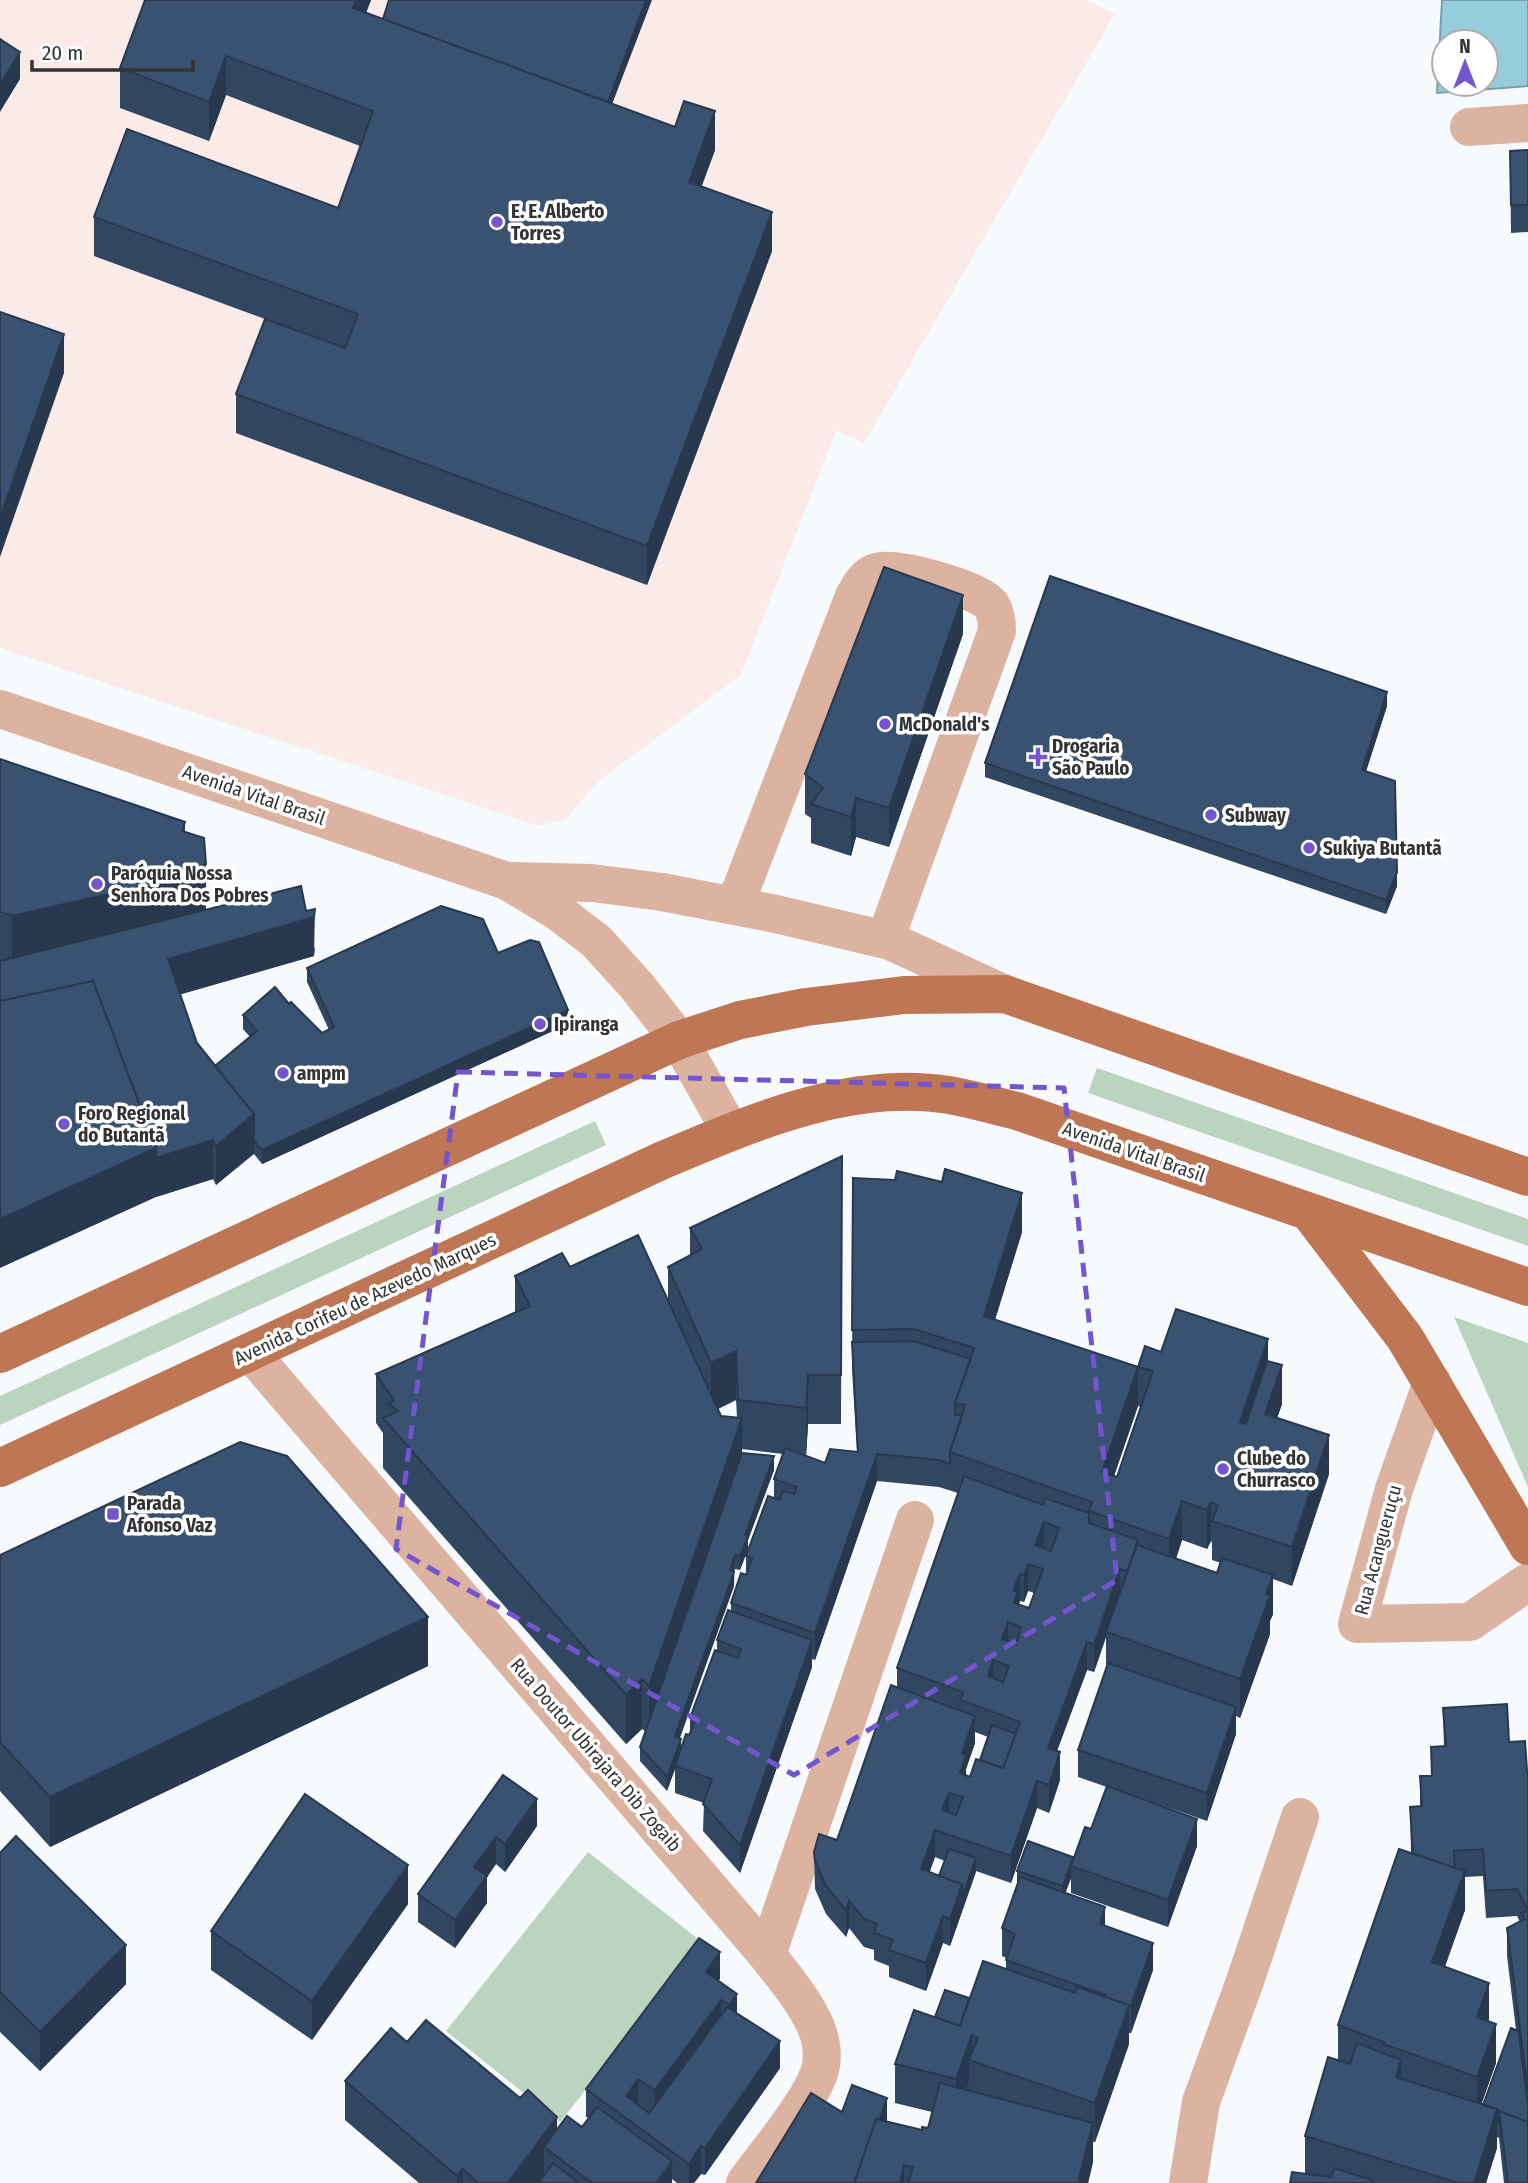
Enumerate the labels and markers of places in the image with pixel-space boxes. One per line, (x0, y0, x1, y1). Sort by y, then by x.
place label: E. E. Alberto Torres (511, 200, 605, 245)
marker: E. E. Alberto Torres (489, 214, 505, 230)
place label: McDonald's (899, 713, 990, 736)
marker: McDonald's (877, 716, 893, 732)
place label: Drogaria São Paulo (1052, 735, 1129, 780)
marker: Drogaria São Paulo (1030, 749, 1046, 765)
place label: Subway (1225, 804, 1287, 827)
marker: Subway (1203, 807, 1219, 823)
place label: Sukiya Butantã (1323, 837, 1442, 860)
marker: Sukiya Butantã (1301, 840, 1317, 856)
place label: Paróquia Nossa Senhora Dos Pobres (111, 862, 269, 907)
marker: Paróquia Nossa Senhora Dos Pobres (89, 876, 105, 892)
place label: Ipiranga (554, 1013, 619, 1036)
marker: Ipiranga (532, 1016, 548, 1032)
place label: ampm (297, 1062, 346, 1085)
marker: ampm (275, 1065, 291, 1081)
place label: Foro Regional do Butantã (78, 1102, 186, 1147)
marker: Foro Regional do Butantã (56, 1116, 72, 1132)
place label: Clube do Churrasco (1237, 1447, 1316, 1492)
marker: Clube do Churrasco (1215, 1461, 1231, 1477)
place label: Parada Afonso Vaz (126, 1492, 213, 1537)
marker: Parada Afonso Vaz (105, 1506, 121, 1522)

